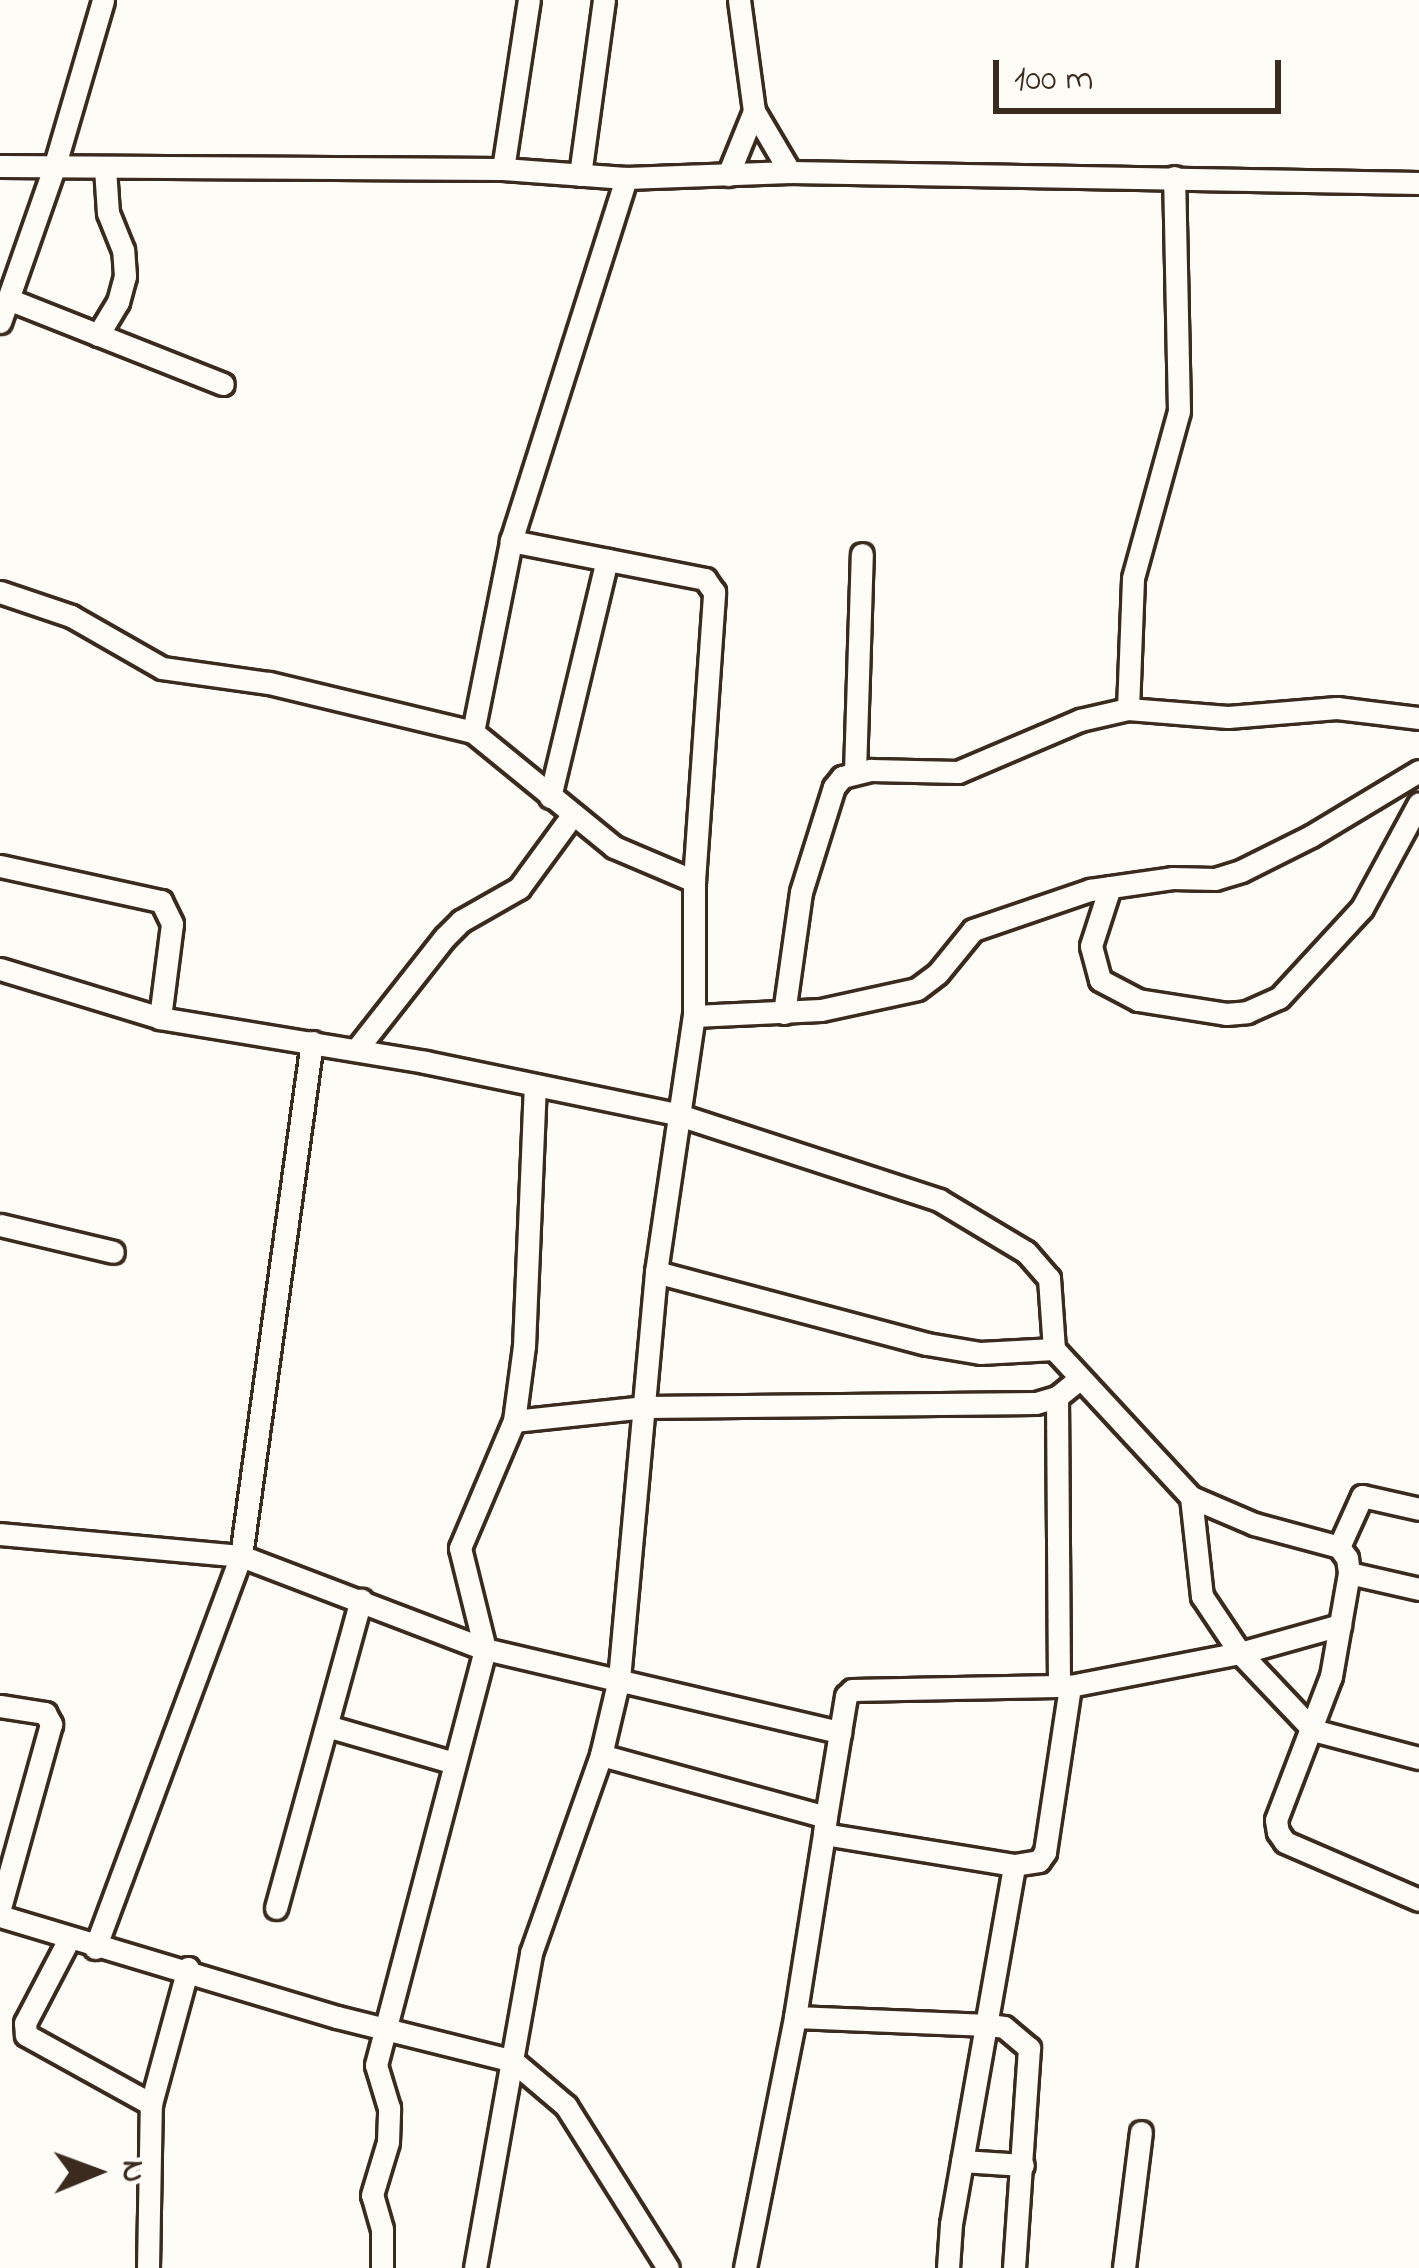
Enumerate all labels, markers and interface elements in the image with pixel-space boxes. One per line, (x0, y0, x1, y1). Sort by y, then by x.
scale bar (999, 36, 1287, 110)
text: 100 m (1014, 54, 1094, 107)
north arrow (36, 2112, 156, 2232)
text: N (108, 2160, 156, 2183)

